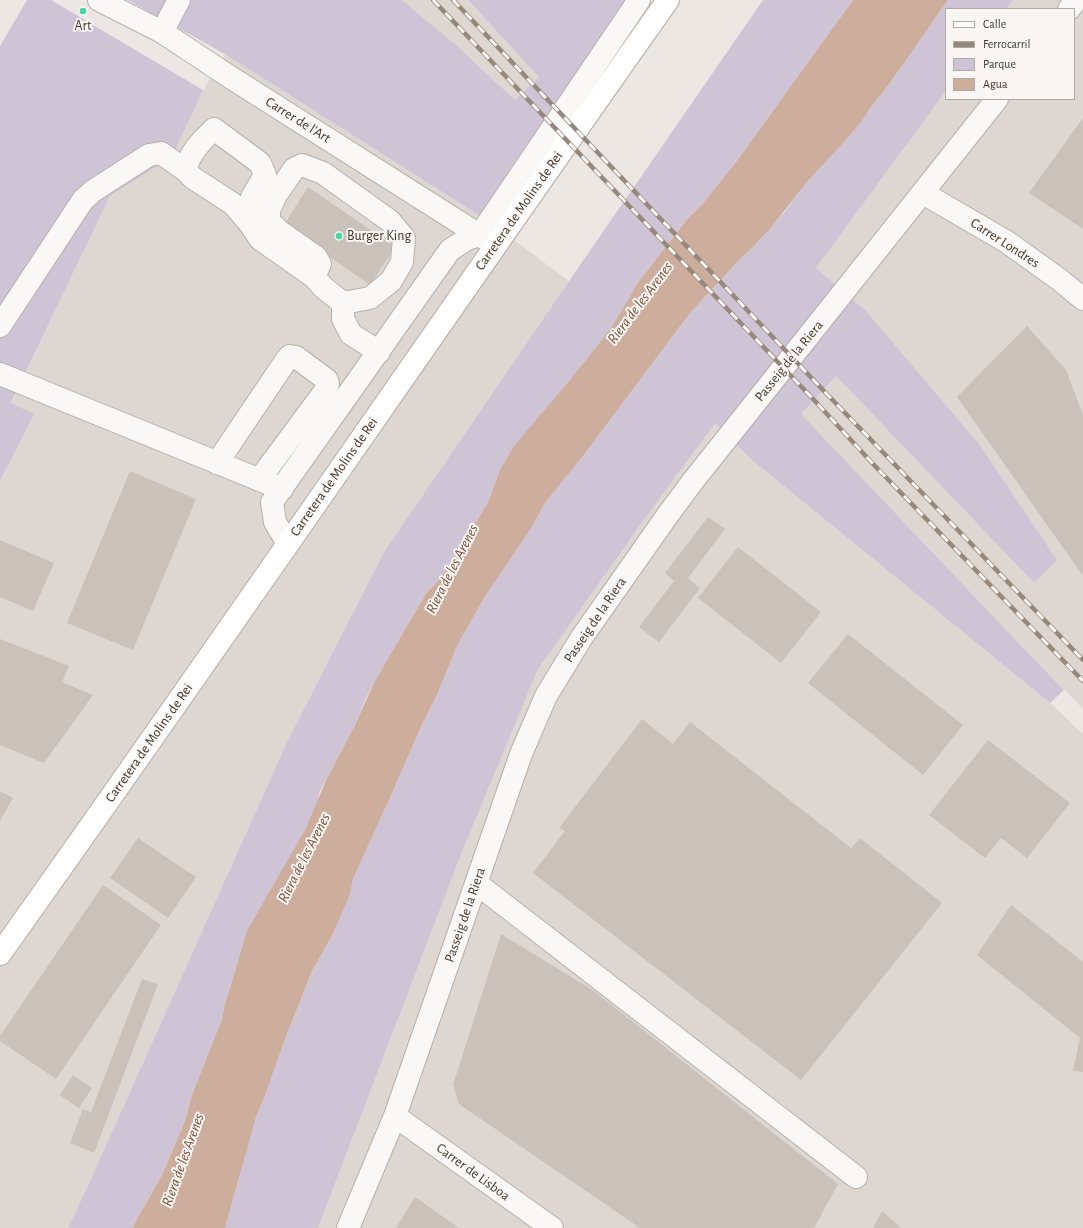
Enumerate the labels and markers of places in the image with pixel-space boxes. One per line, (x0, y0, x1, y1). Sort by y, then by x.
marker: Art (78, 6, 88, 16)
place label: Art (75, 18, 91, 34)
place label: Burger King (347, 228, 411, 244)
marker: Burger King (334, 231, 344, 241)

